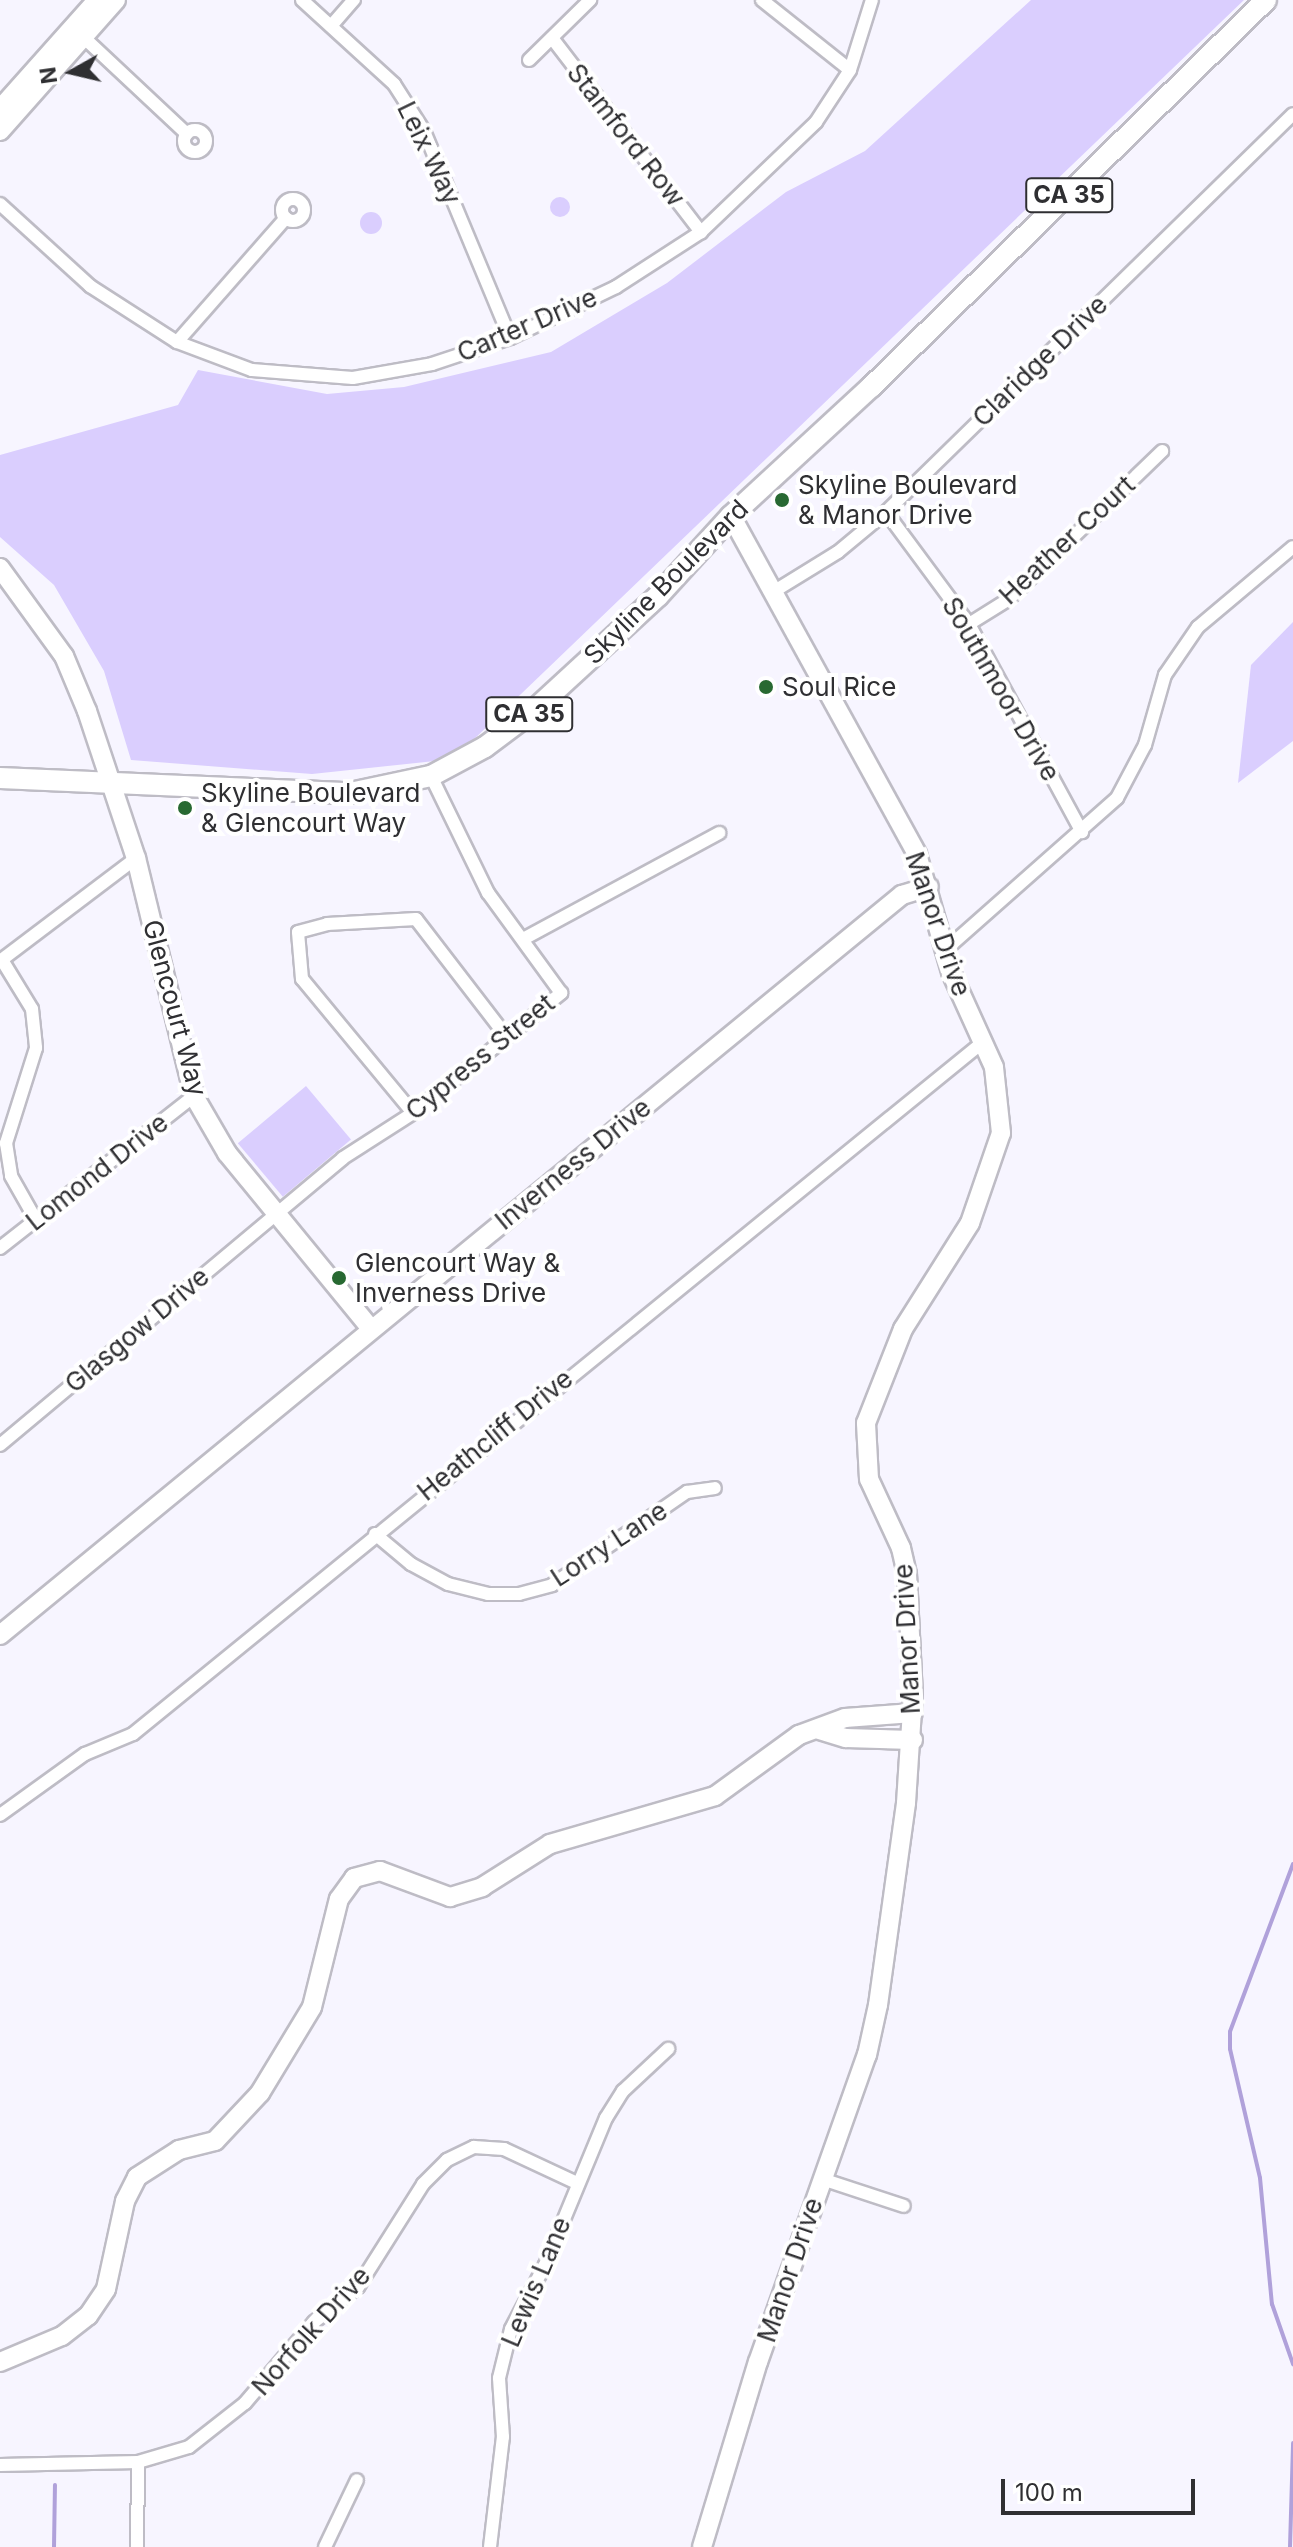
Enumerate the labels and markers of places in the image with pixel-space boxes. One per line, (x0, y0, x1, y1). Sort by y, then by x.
place label: Skyline Boulevard & Manor Drive (798, 469, 1017, 530)
marker: Skyline Boulevard & Manor Drive (773, 491, 791, 509)
place label: Soul Rice (782, 671, 896, 703)
marker: Soul Rice (757, 678, 775, 696)
place label: Skyline Boulevard & Glencourt Way (201, 777, 420, 838)
marker: Skyline Boulevard & Glencourt Way (176, 799, 194, 817)
place label: Glencourt Way & Inverness Drive (355, 1247, 560, 1308)
marker: Glencourt Way & Inverness Drive (330, 1269, 348, 1287)

